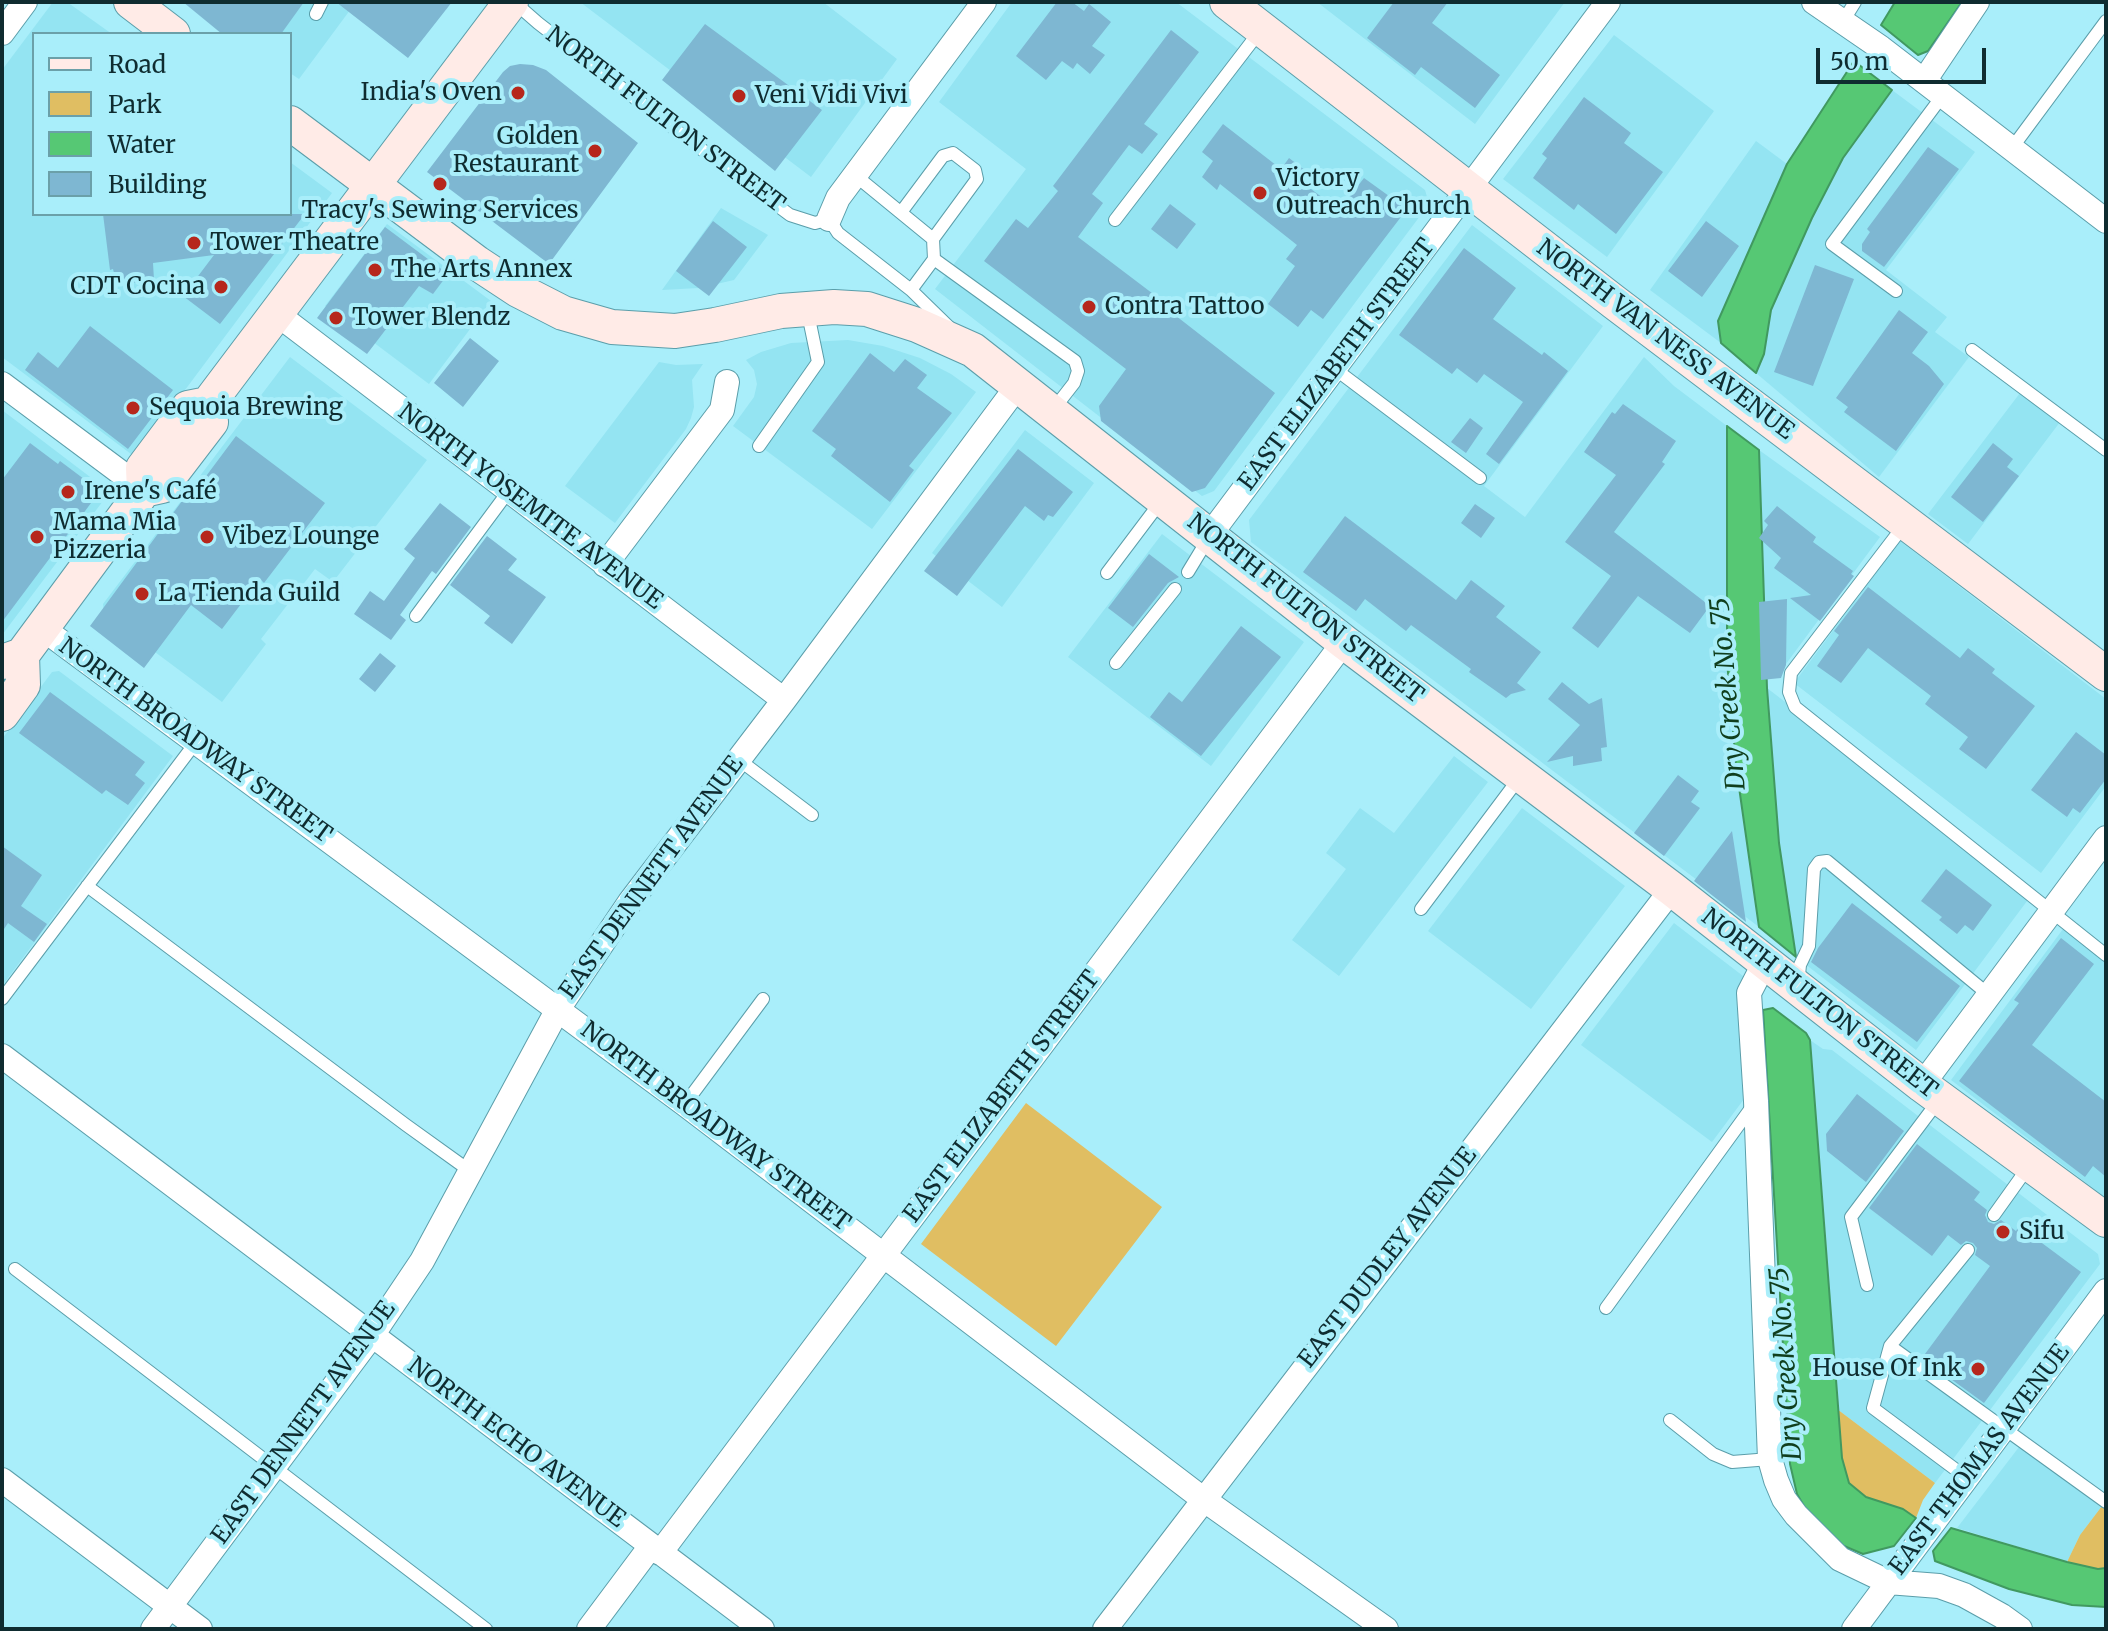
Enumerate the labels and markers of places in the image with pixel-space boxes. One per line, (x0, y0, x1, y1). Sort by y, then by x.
place label: India's Oven (361, 79, 502, 107)
place label: Veni Vidi Vivi (755, 82, 908, 110)
marker: India's Oven (509, 84, 527, 102)
marker: Veni Vidi Vivi (730, 87, 748, 105)
place label: Golden Restaurant (453, 123, 579, 179)
marker: Golden Restaurant (586, 142, 604, 160)
place label: Victory Outreach Church (1276, 165, 1471, 221)
marker: Tracy's Sewing Services (431, 175, 449, 193)
marker: Victory Outreach Church (1251, 184, 1269, 202)
place label: Tracy's Sewing Services (301, 197, 579, 225)
place label: Tower Theatre (210, 229, 379, 257)
marker: Tower Theatre (185, 234, 203, 252)
place label: The Arts Annex (391, 256, 572, 284)
marker: The Arts Annex (366, 261, 384, 279)
place label: CDT Cocina (70, 273, 205, 301)
marker: CDT Cocina (212, 278, 230, 296)
place label: Contra Tattoo (1105, 293, 1264, 321)
marker: Contra Tattoo (1080, 298, 1098, 316)
place label: Tower Blendz (352, 304, 510, 332)
marker: Tower Blendz (327, 309, 345, 327)
place label: Sequoia Brewing (149, 394, 343, 422)
marker: Sequoia Brewing (124, 399, 142, 417)
place label: Irene's Café (84, 478, 216, 506)
marker: Irene's Café (59, 483, 77, 501)
place label: Mama Mia Pizzeria (53, 509, 176, 565)
place label: Vibez Lounge (223, 523, 379, 551)
marker: Mama Mia Pizzeria (28, 528, 46, 546)
marker: Vibez Lounge (198, 528, 216, 546)
place label: La Tienda Guild (158, 580, 340, 608)
marker: La Tienda Guild (133, 585, 151, 603)
place label: Sifu (2019, 1218, 2065, 1246)
marker: Sifu (1994, 1223, 2012, 1241)
place label: House Of Ink (1812, 1355, 1962, 1383)
marker: House Of Ink (1969, 1360, 1987, 1378)

